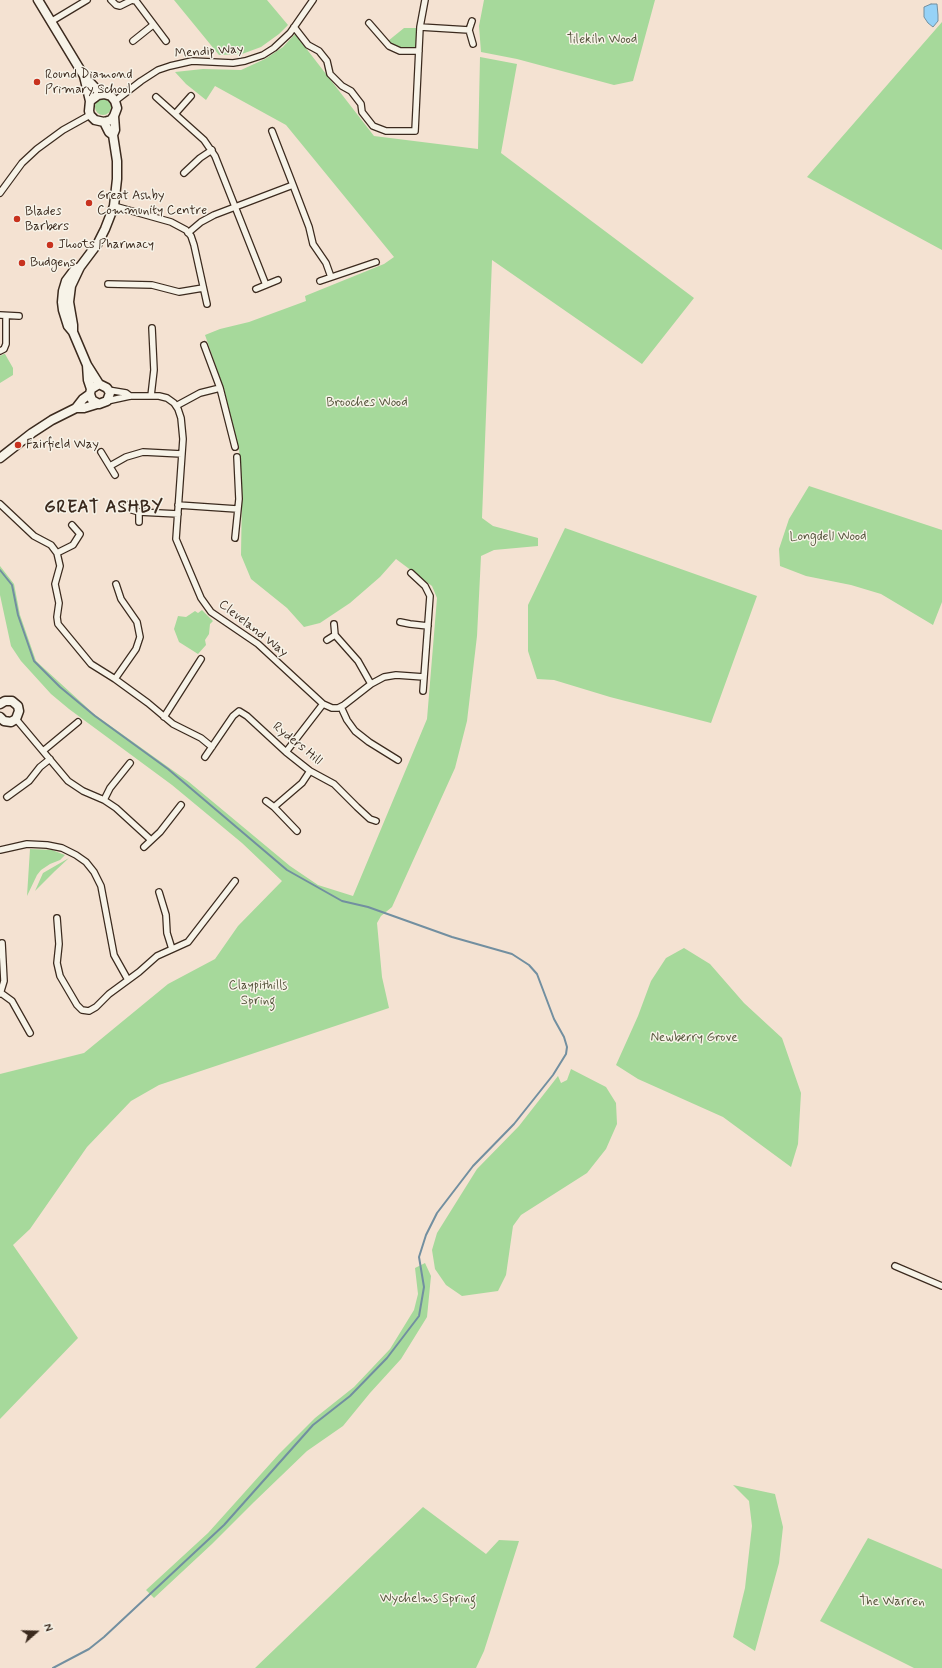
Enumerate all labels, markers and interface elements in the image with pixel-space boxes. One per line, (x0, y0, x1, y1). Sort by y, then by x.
park label: Tilekiln Wood (567, 32, 637, 48)
street label: Mendip Way (174, 42, 244, 62)
place label: Round Diamond Primary School (45, 67, 132, 98)
marker: Round Diamond Primary School (32, 77, 42, 87)
place label: Great Ashby Community Centre (97, 188, 207, 219)
marker: Great Ashby Community Centre (84, 198, 94, 208)
place label: Blades Barbers (25, 204, 69, 235)
marker: Blades Barbers (12, 214, 22, 224)
place label: Jhoots Pharmacy (58, 237, 154, 253)
marker: Jhoots Pharmacy (45, 240, 55, 250)
place label: Budgens (30, 255, 76, 271)
marker: Budgens (17, 258, 27, 268)
park label: Brooches Wood (326, 395, 408, 411)
place label: Fairfield Way (26, 437, 99, 453)
marker: Fairfield Way (13, 440, 23, 450)
district label: GREAT ASHBY (44, 498, 164, 518)
park label: Longdell Wood (789, 529, 867, 545)
street label: Cleveland Way (215, 597, 291, 661)
street label: Ryders Hill (269, 719, 325, 769)
park label: Claypithills Spring (229, 978, 287, 1009)
park label: Newberry Grove (650, 1030, 738, 1046)
park label: Wychelms Spring (380, 1591, 476, 1607)
park label: The Warren (859, 1594, 925, 1610)
north arrow (16, 1612, 56, 1652)
text: N (39, 1622, 55, 1634)

